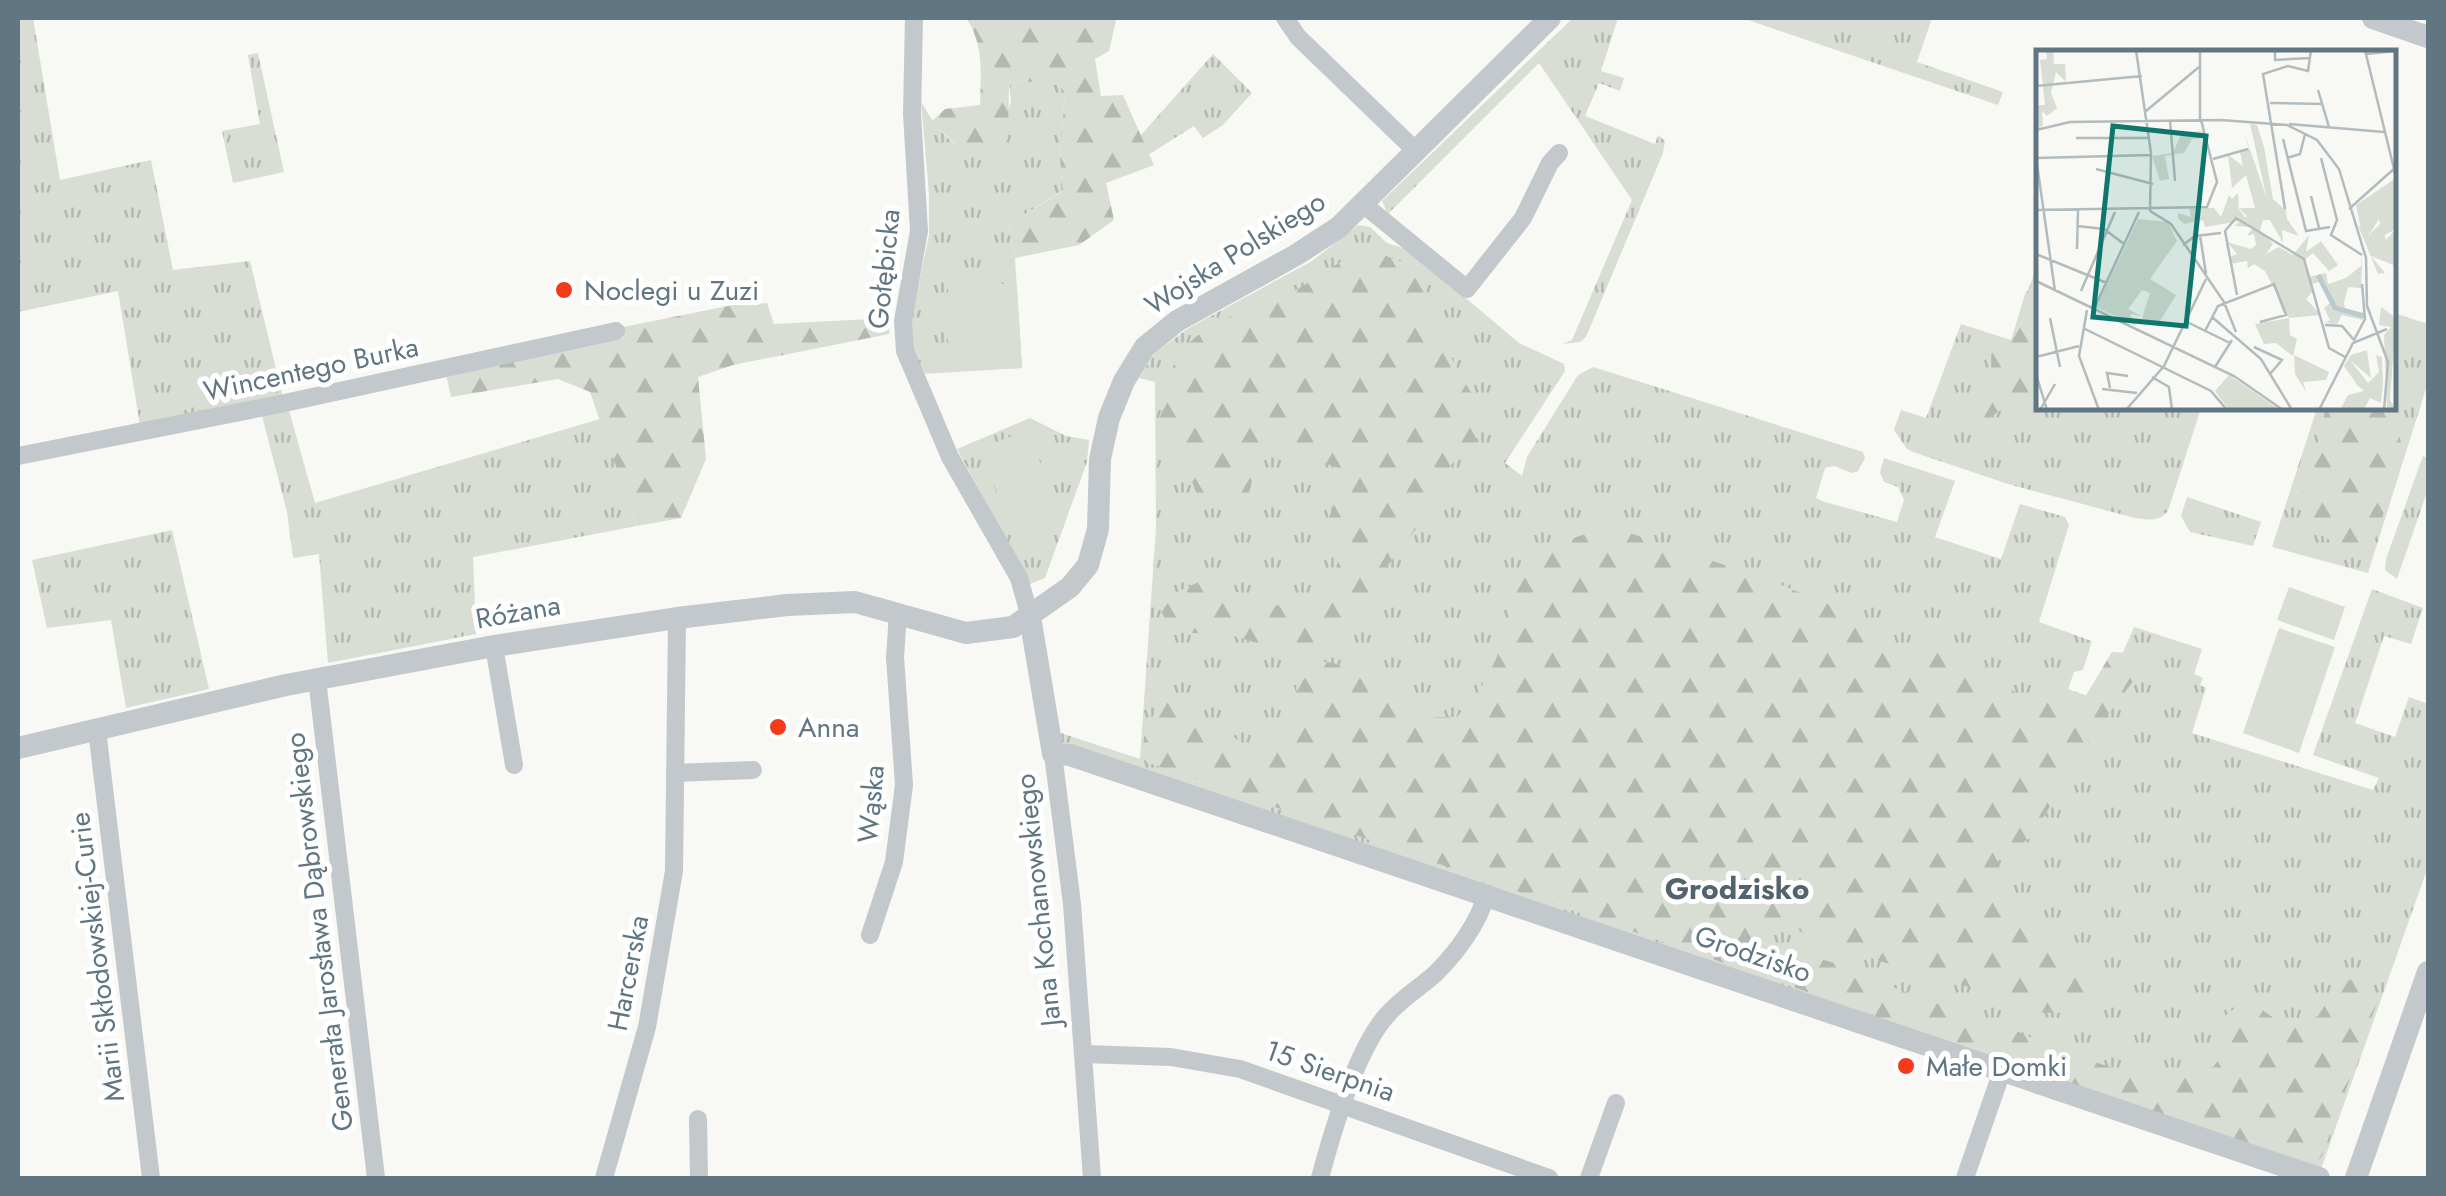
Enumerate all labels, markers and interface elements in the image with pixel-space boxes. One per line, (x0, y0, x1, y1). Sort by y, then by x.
inset map (2036, 50, 2396, 410)
street label: Wojska Polskiego (1137, 181, 1333, 325)
street label: Gołębicka (857, 207, 911, 331)
place label: Noclegi u Zuzi (584, 270, 759, 311)
marker: Noclegi u Zuzi (553, 279, 575, 301)
street label: Wincentego Burka (200, 326, 422, 412)
street label: Różana (472, 584, 564, 640)
place label: Anna (798, 707, 859, 748)
marker: Anna (767, 716, 789, 738)
street label: Generała Jarosława Dąbrowskiego (274, 730, 364, 1134)
street label: Wąska (847, 763, 895, 845)
street label: Jana Kochanowskiego (1004, 772, 1072, 1032)
street label: Marii Skłodowskiej-Curie (59, 810, 135, 1104)
district label: Grodzisko (1665, 867, 1809, 910)
street label: Harcerska (597, 912, 659, 1034)
street label: Grodzisko (1689, 915, 1817, 993)
street label: 15 Sierpnia (1260, 1030, 1400, 1112)
place label: Małe Domki (1926, 1046, 2067, 1087)
marker: Małe Domki (1895, 1055, 1917, 1077)

